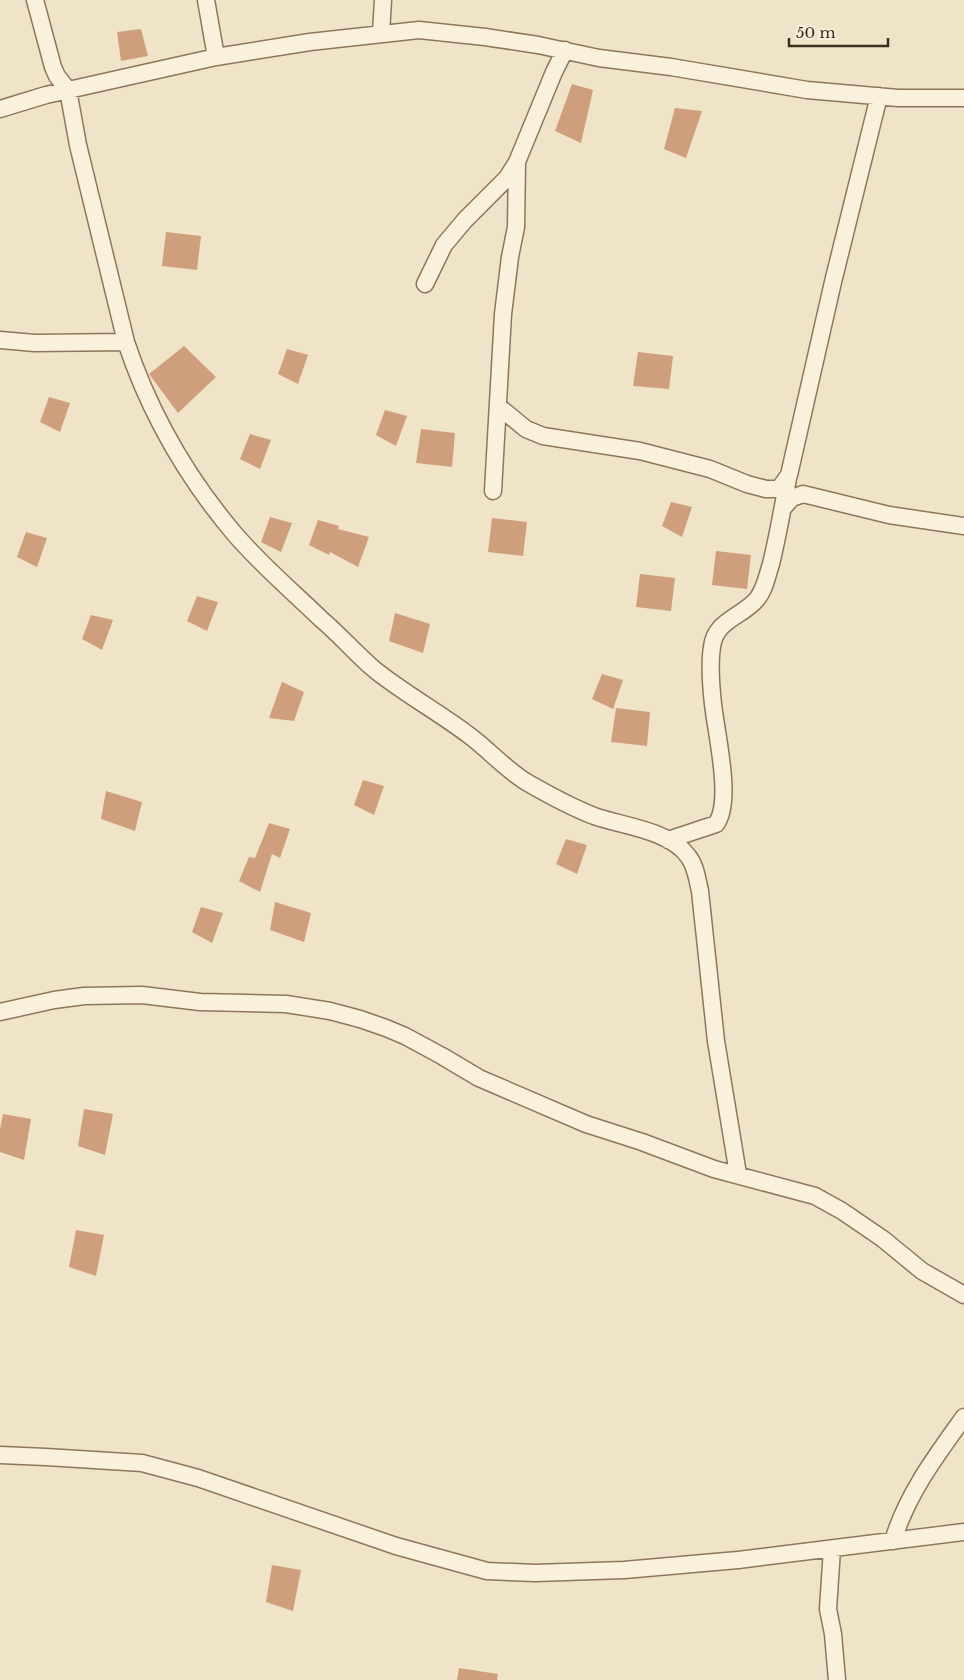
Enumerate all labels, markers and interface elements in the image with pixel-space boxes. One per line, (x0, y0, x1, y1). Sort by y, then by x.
scale bar (789, 15, 888, 47)
text: 50 m (796, 23, 836, 42)

